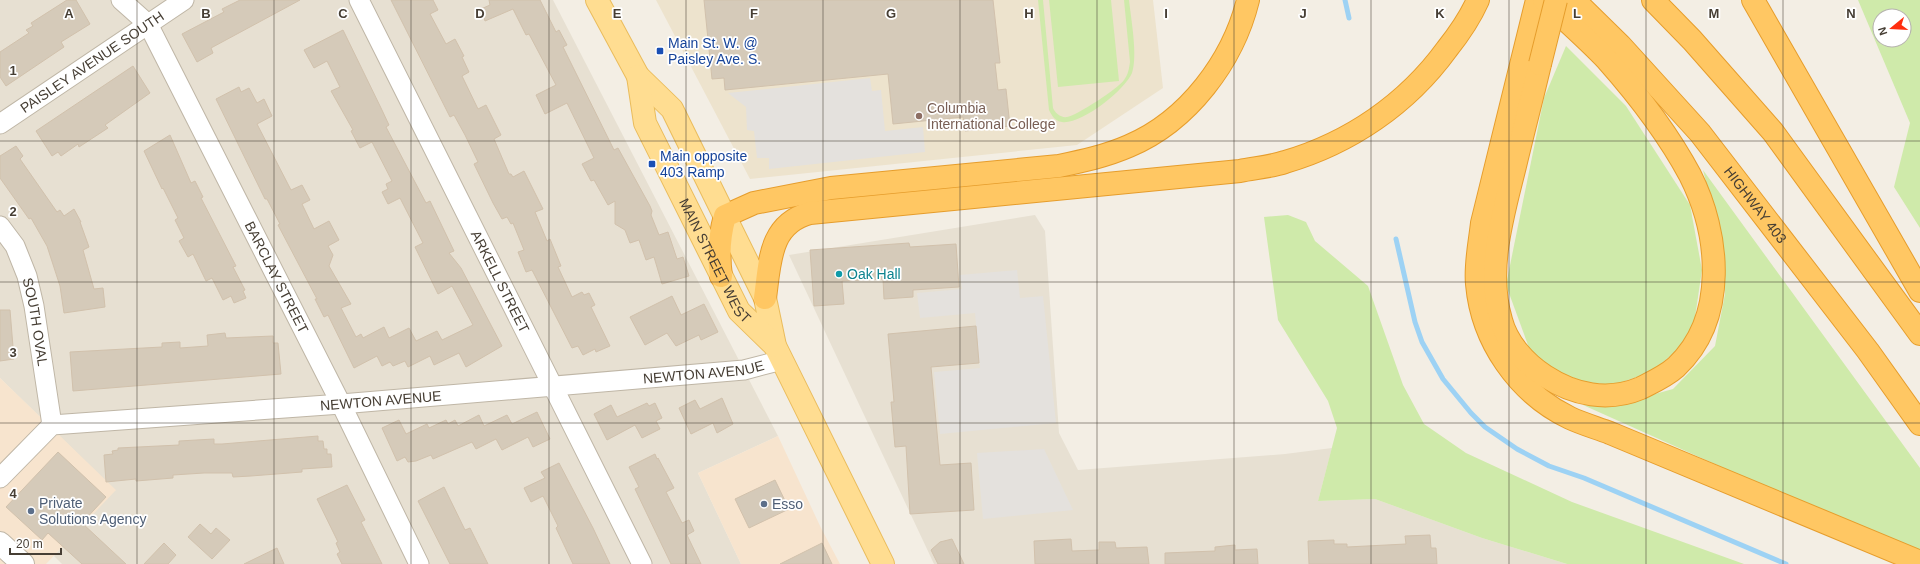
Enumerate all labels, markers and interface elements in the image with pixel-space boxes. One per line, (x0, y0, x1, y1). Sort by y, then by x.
text: B (201, 6, 211, 21)
text: C (338, 6, 348, 21)
text: D (475, 6, 485, 21)
text: E (613, 6, 622, 21)
text: F (750, 6, 758, 21)
text: G (886, 6, 896, 21)
text: H (1024, 6, 1034, 21)
text: I (1164, 6, 1168, 21)
text: J (1299, 6, 1307, 21)
text: K (1435, 6, 1445, 21)
text: L (1573, 6, 1581, 21)
text: M (1709, 6, 1719, 21)
text: N (1846, 6, 1856, 21)
street label: PAISLEY AVENUE SOUTH (17, 7, 167, 117)
north arrow (1872, 8, 1912, 48)
text: N (1876, 25, 1889, 37)
place label: Main St. W. @ Paisley Ave. S. (668, 35, 761, 67)
marker: Main St. W. @ Paisley Ave. S. (655, 46, 665, 56)
text: 1 (9, 63, 17, 78)
place label: Columbia International College (927, 100, 1056, 132)
marker: Columbia International College (914, 111, 924, 121)
place label: Main opposite 403 Ramp (660, 148, 747, 180)
marker: Main opposite 403 Ramp (647, 159, 657, 169)
street label: HIGHWAY 403 (1721, 163, 1790, 247)
street label: MAIN STREET WEST (676, 196, 755, 326)
text: 2 (9, 204, 17, 219)
street label: BARCLAY STREET (241, 219, 312, 336)
street label: ARKELL STREET (468, 228, 533, 336)
place label: Oak Hall (847, 266, 901, 282)
marker: Oak Hall (834, 269, 844, 279)
street label: SOUTH OVAL (20, 276, 51, 367)
text: 3 (9, 345, 17, 360)
street label: NEWTON AVENUE (642, 357, 766, 386)
street label: NEWTON AVENUE (320, 388, 442, 413)
text: 4 (9, 486, 17, 501)
place label: Private Solutions Agency (39, 495, 146, 527)
place label: Esso (772, 496, 803, 512)
marker: Esso (759, 499, 769, 509)
marker: Private Solutions Agency (26, 506, 36, 516)
scale bar (10, 530, 61, 556)
text: 20 m (16, 537, 43, 551)

